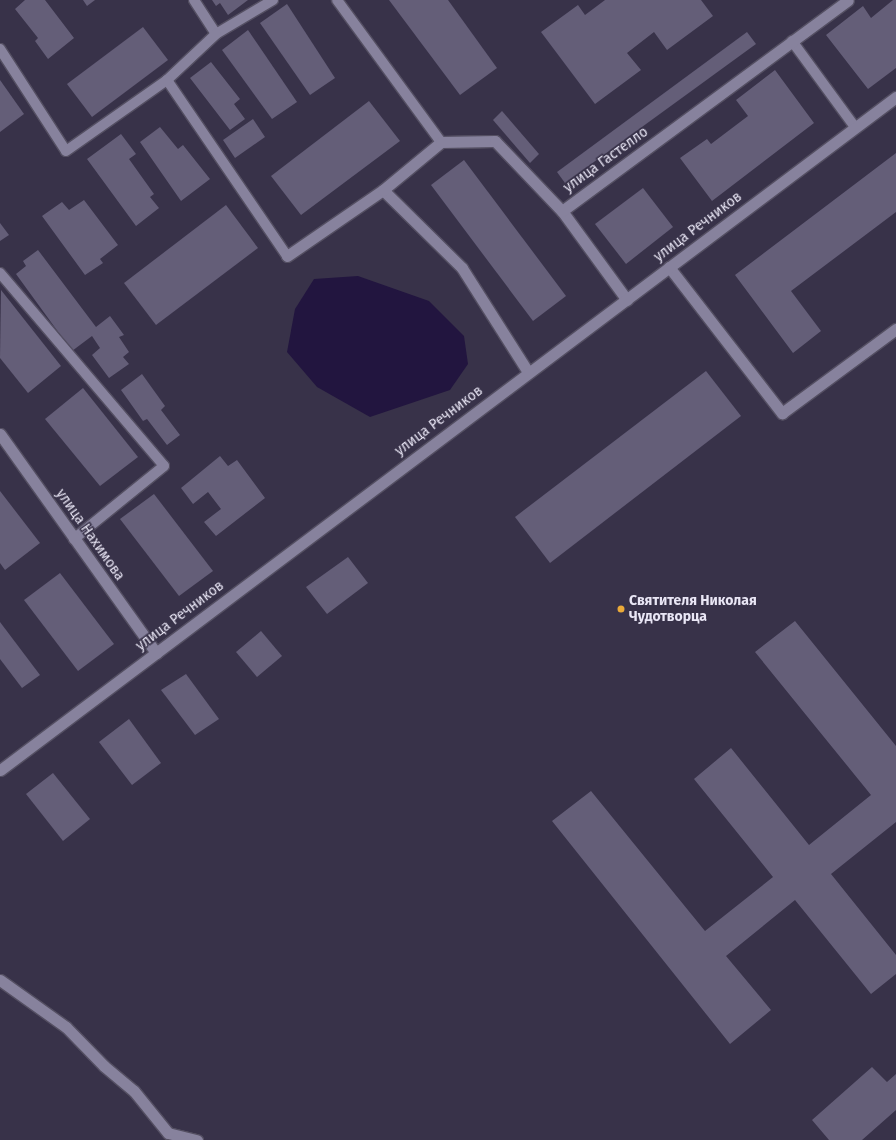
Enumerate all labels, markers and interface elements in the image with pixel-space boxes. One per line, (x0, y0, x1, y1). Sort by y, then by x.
street label: улица Гастелло (560, 124, 652, 196)
street label: улица Речников (651, 188, 745, 266)
street label: улица Речников (392, 382, 486, 460)
street label: улица Нахимова (52, 486, 128, 584)
street label: улица Речников (133, 577, 227, 655)
place label: Святителя Николая Чудотворца (629, 593, 757, 626)
marker: Святителя Николая Чудотворца (616, 604, 626, 614)

